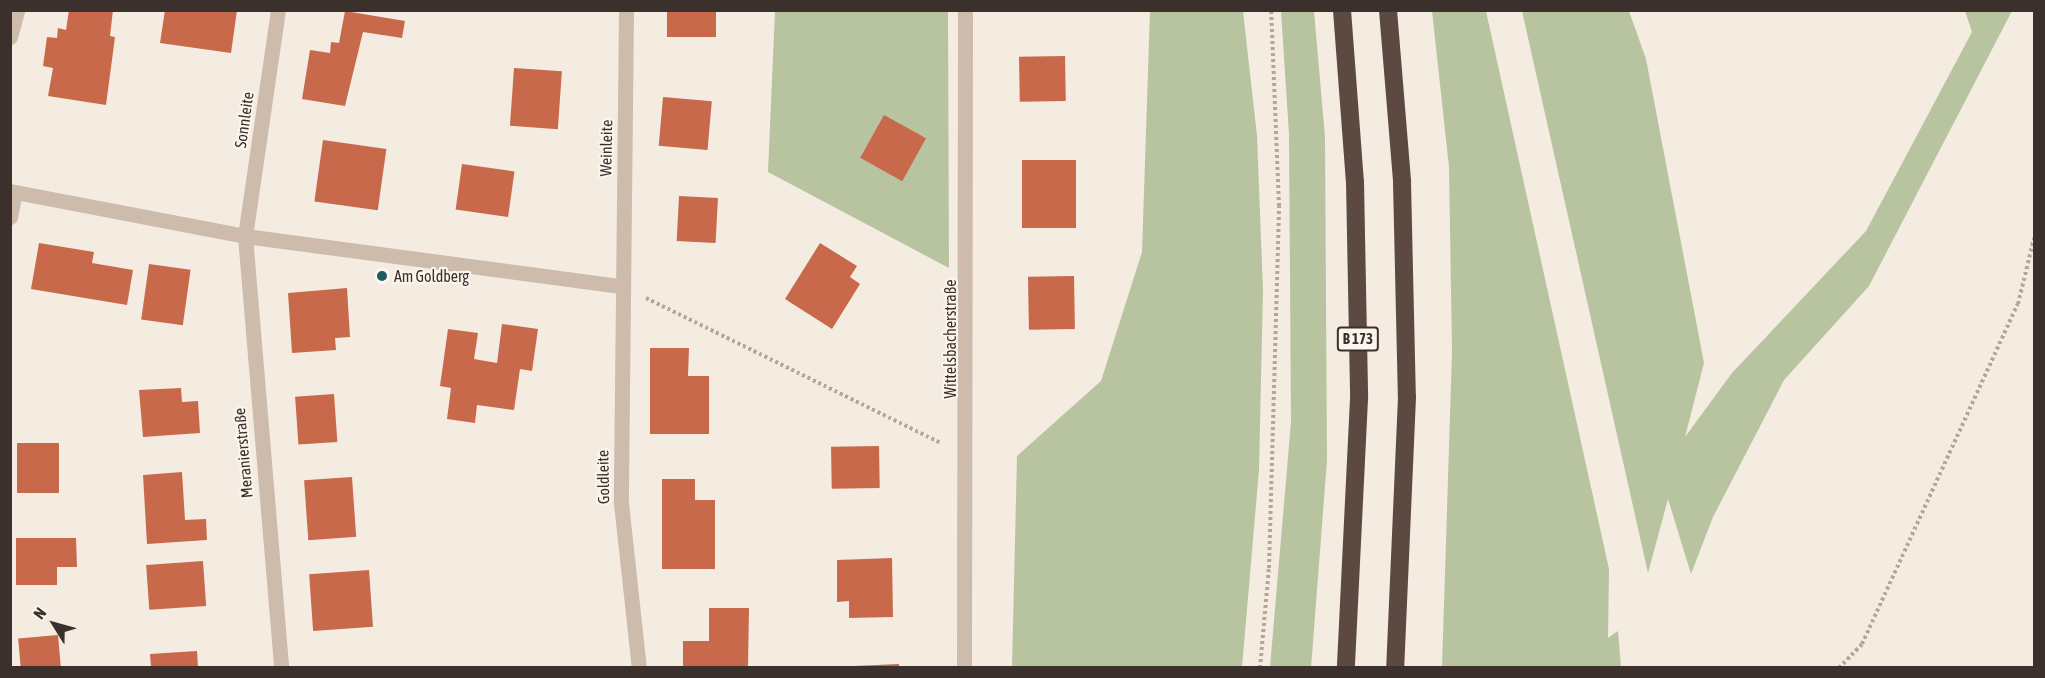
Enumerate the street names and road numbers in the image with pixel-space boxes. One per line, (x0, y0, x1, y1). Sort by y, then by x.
street label: Sonnleite (231, 91, 257, 149)
street label: Weinleite (596, 120, 616, 176)
street label: Wittelsbacherstraße (940, 279, 960, 399)
road number: B 173 (1336, 327, 1380, 351)
street label: Meranierstraße (230, 407, 256, 499)
street label: Goldleite (593, 450, 613, 504)

